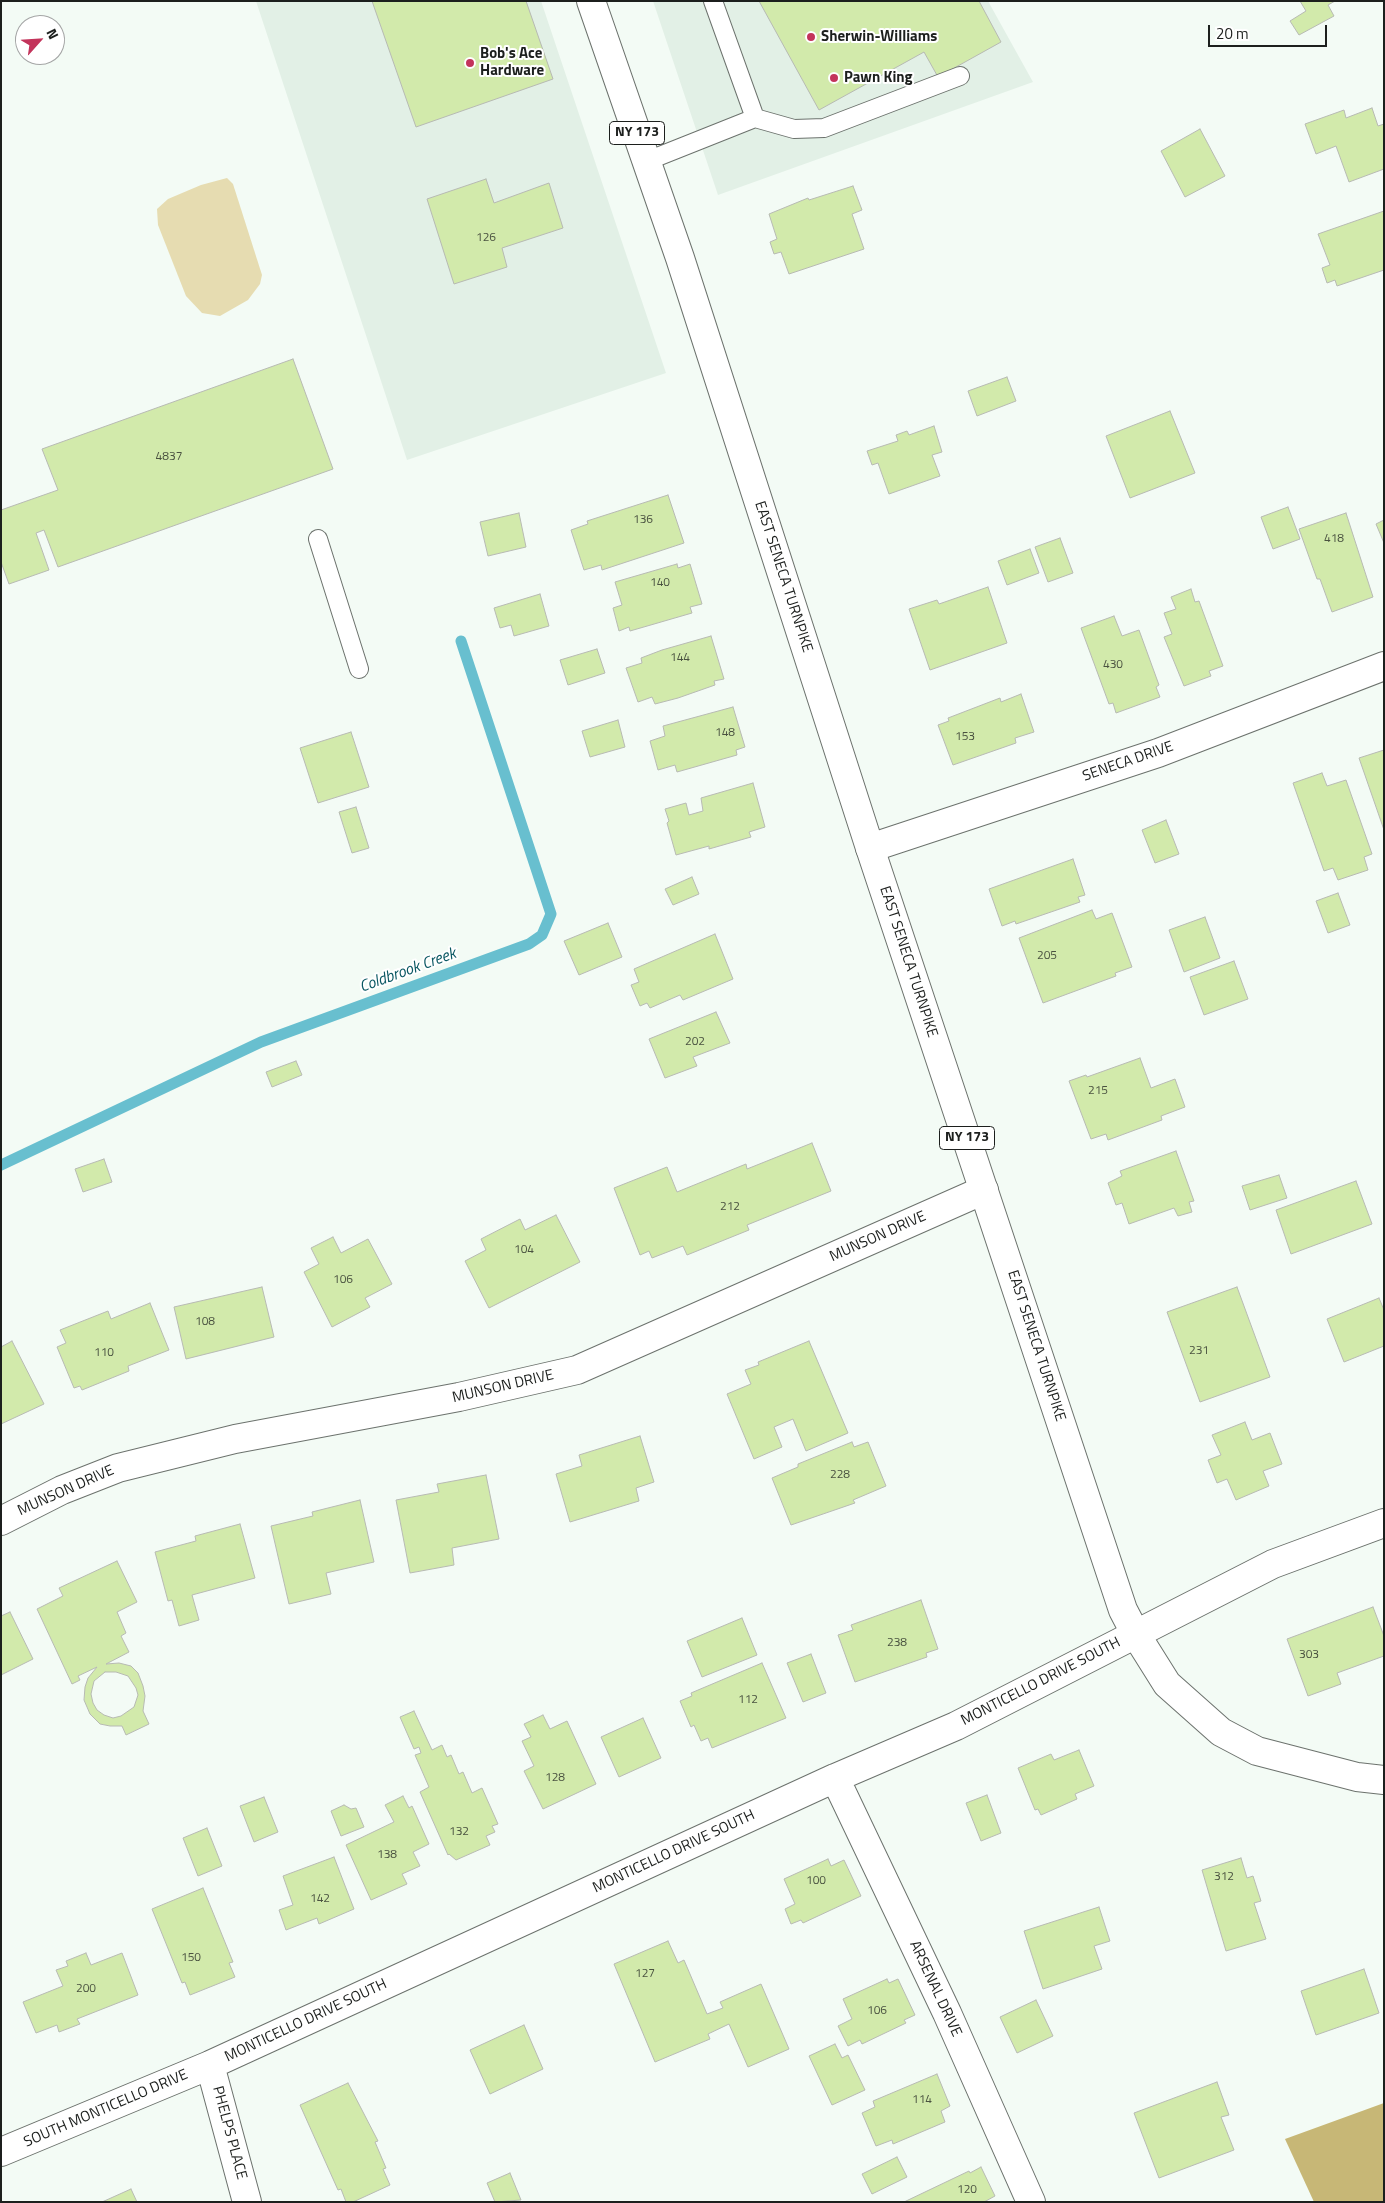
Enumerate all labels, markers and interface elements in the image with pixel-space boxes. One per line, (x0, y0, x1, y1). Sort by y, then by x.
north arrow (15, 15, 65, 65)
scale bar (1210, 15, 1329, 47)
text: 20 m (1216, 22, 1249, 45)
text: N (41, 25, 65, 43)
place label: Sherwin-Williams (821, 28, 937, 46)
marker: Sherwin-Williams (805, 31, 817, 43)
place label: Bob's Ace Hardware (480, 45, 544, 80)
marker: Bob's Ace Hardware (464, 57, 476, 69)
place label: Pawn King (844, 69, 913, 87)
marker: Pawn King (828, 72, 840, 84)
road number: NY 173 (610, 122, 664, 144)
house number: 126 (476, 231, 496, 245)
house number: 4837 (156, 450, 182, 464)
street label: EAST SENECA TURNPIKE (750, 499, 816, 655)
house number: 136 (633, 513, 653, 527)
house number: 418 (1324, 532, 1344, 546)
house number: 140 (650, 576, 670, 590)
house number: 144 (670, 651, 690, 665)
house number: 430 (1103, 658, 1123, 672)
house number: 148 (715, 726, 735, 740)
house number: 153 (955, 730, 975, 744)
street label: SENECA DRIVE (1080, 738, 1176, 786)
street label: EAST SENECA TURNPIKE (875, 884, 941, 1040)
water label: Coldbrook Creek (357, 945, 459, 997)
house number: 205 (1037, 949, 1057, 963)
house number: 202 (685, 1035, 705, 1049)
house number: 215 (1088, 1084, 1108, 1098)
road number: NY 173 (940, 1126, 994, 1150)
house number: 212 (720, 1200, 740, 1214)
street label: MUNSON DRIVE (827, 1208, 929, 1266)
house number: 104 (514, 1243, 534, 1257)
street label: EAST SENECA TURNPIKE (1003, 1268, 1069, 1424)
house number: 106 (333, 1273, 353, 1287)
house number: 108 (195, 1315, 215, 1329)
house number: 231 (1189, 1344, 1209, 1358)
house number: 110 (94, 1346, 114, 1360)
street label: MUNSON DRIVE (451, 1367, 555, 1407)
street label: MUNSON DRIVE (15, 1462, 117, 1520)
house number: 228 (830, 1468, 850, 1482)
street label: MONTICELLO DRIVE SOUTH (958, 1634, 1124, 1730)
house number: 238 (887, 1636, 907, 1650)
house number: 303 (1299, 1648, 1319, 1662)
house number: 112 (738, 1693, 758, 1707)
house number: 128 (545, 1771, 565, 1785)
street label: MONTICELLO DRIVE SOUTH (590, 1807, 758, 1897)
house number: 132 (449, 1825, 469, 1839)
house number: 138 (377, 1848, 397, 1862)
house number: 312 (1214, 1870, 1234, 1884)
house number: 100 (806, 1874, 826, 1888)
house number: 142 (310, 1892, 330, 1906)
street label: ARSENAL DRIVE (905, 1938, 965, 2040)
house number: 150 (181, 1951, 201, 1965)
house number: 127 (635, 1967, 655, 1981)
street label: MONTICELLO DRIVE SOUTH (222, 1976, 390, 2066)
house number: 200 (76, 1982, 96, 1996)
house number: 106 (867, 2004, 887, 2018)
street label: SOUTH MONTICELLO DRIVE (21, 2066, 191, 2152)
street label: PHELPS PLACE (208, 2084, 250, 2182)
house number: 114 (912, 2093, 932, 2107)
house number: 120 (957, 2183, 977, 2197)

